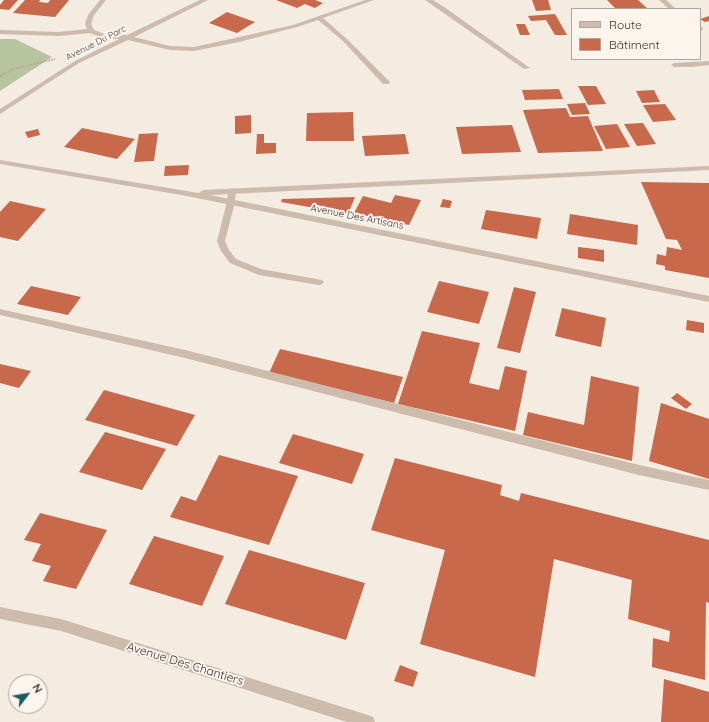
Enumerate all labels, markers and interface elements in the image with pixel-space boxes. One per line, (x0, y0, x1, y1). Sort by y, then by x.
legend (571, 8, 701, 60)
text: Route (609, 17, 642, 32)
street label: Avenue Du Parc (64, 23, 128, 63)
text: Bâtiment (609, 37, 659, 52)
street label: Avenue Des Artisans (310, 202, 404, 232)
street label: Avenue Des Chantiers (125, 639, 245, 689)
north arrow (8, 674, 48, 714)
text: N (29, 681, 46, 695)

